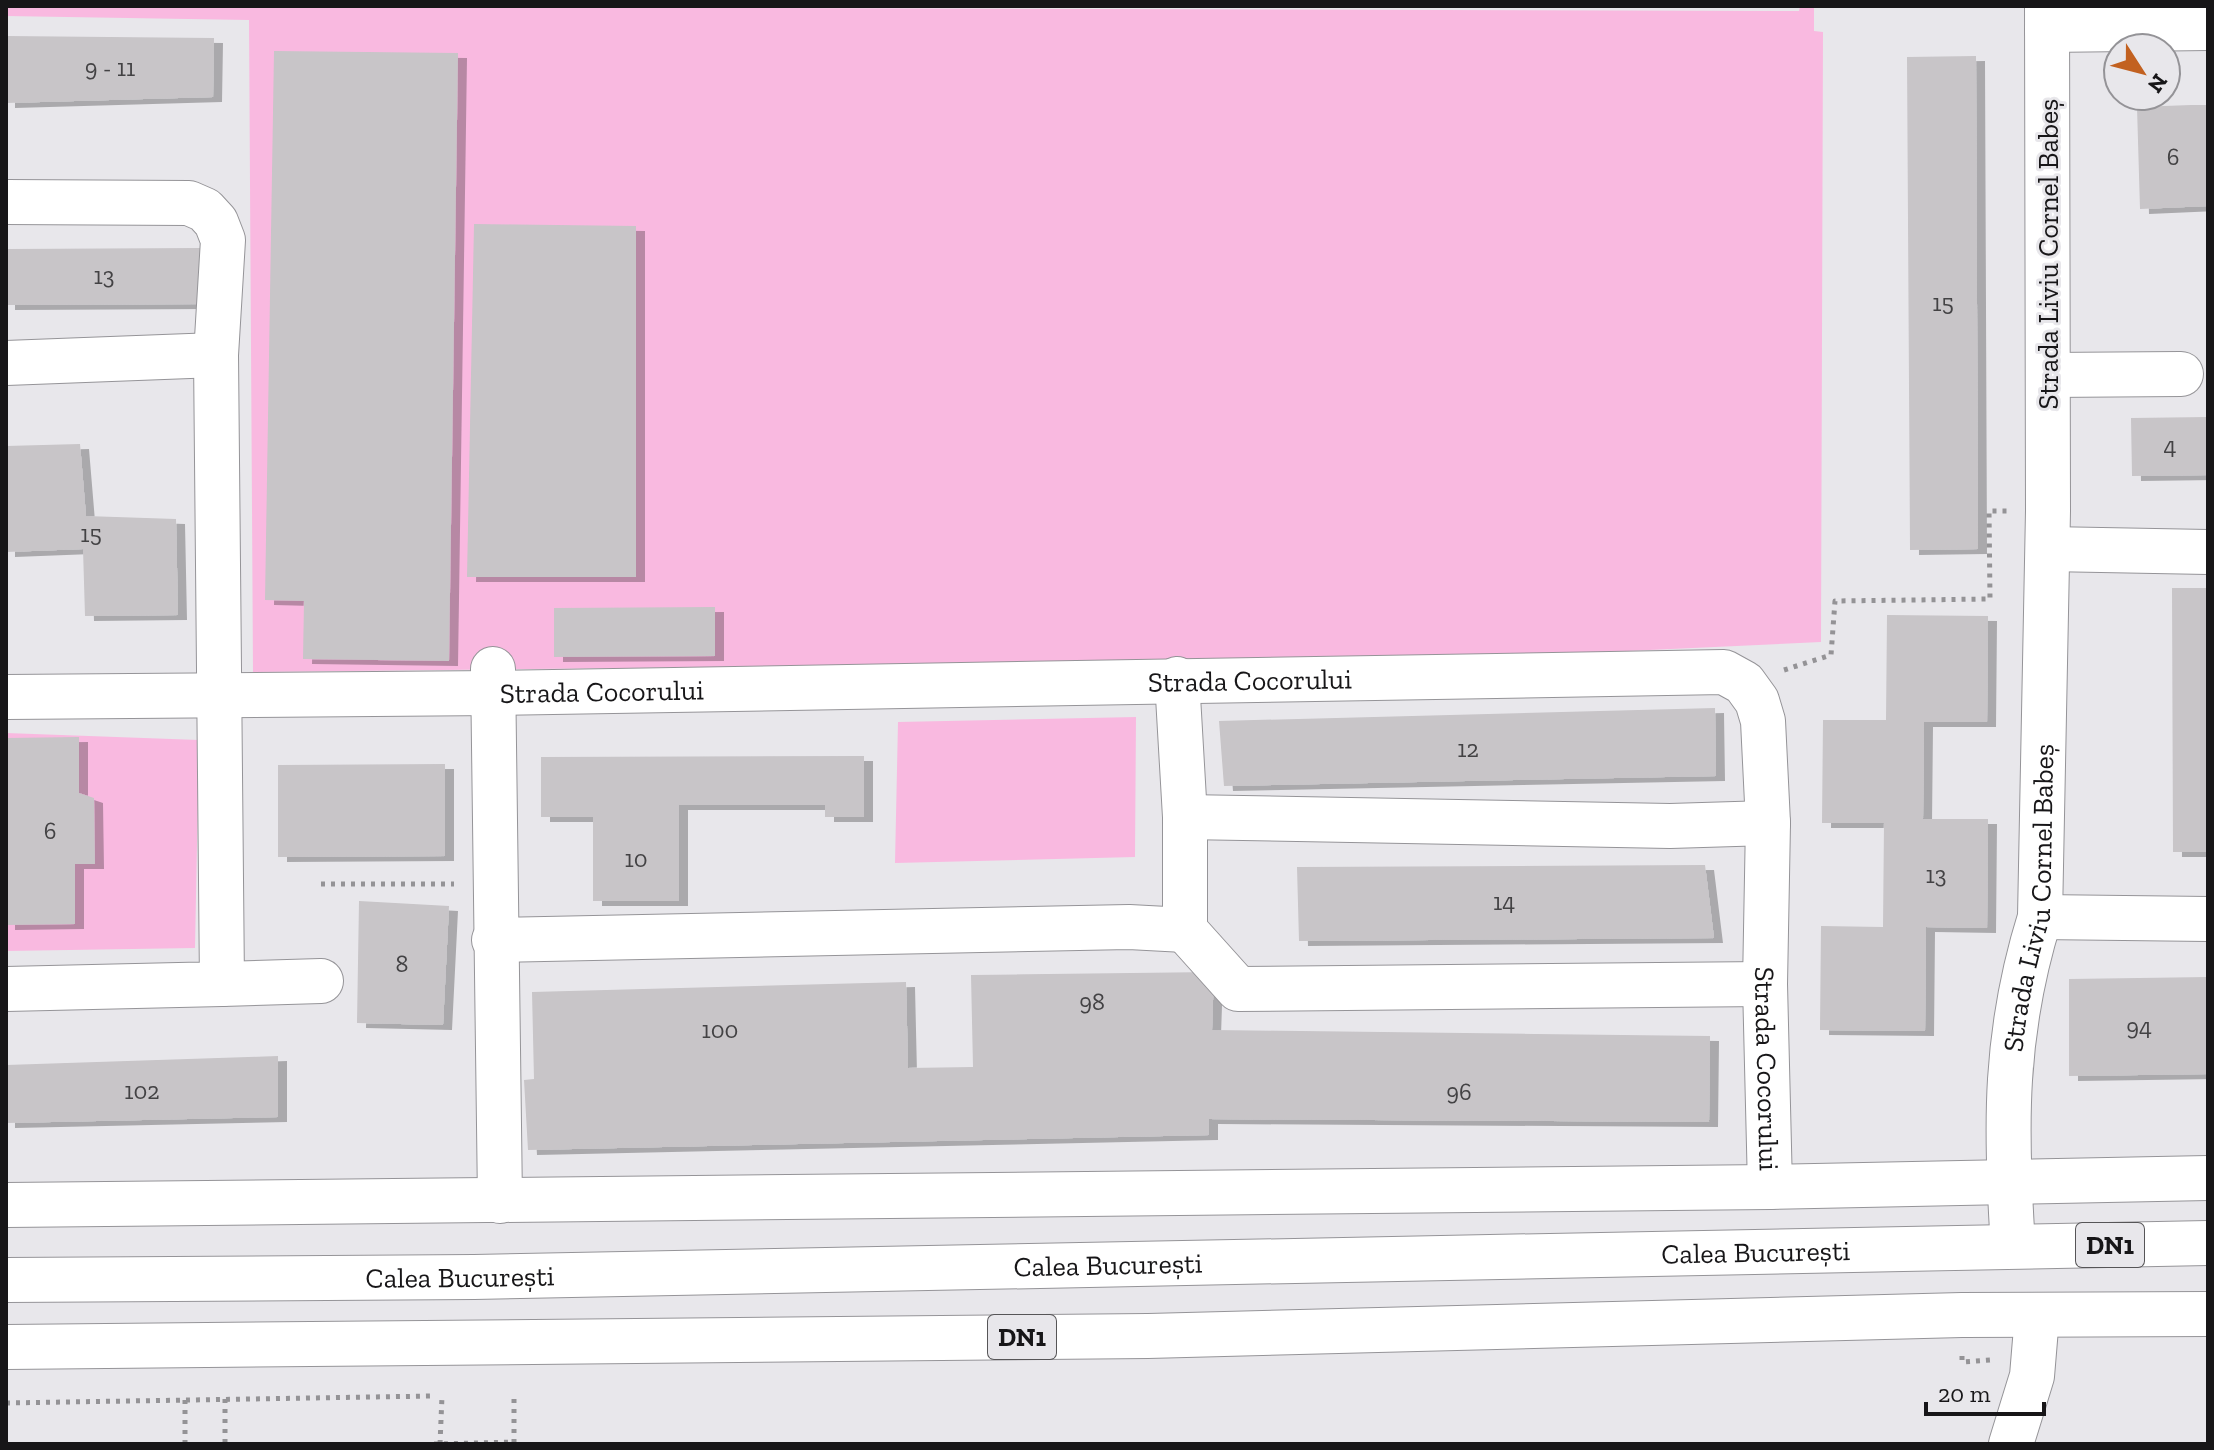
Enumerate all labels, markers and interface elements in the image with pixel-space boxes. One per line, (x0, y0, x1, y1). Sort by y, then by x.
north arrow (2102, 32, 2182, 112)
house number: 9 - 11 (85, 53, 135, 82)
text: N (2142, 69, 2174, 98)
street label: Strada Liviu Cornel Babeș (2032, 99, 2065, 409)
house number: 6 (2167, 142, 2179, 171)
house number: 13 (94, 261, 114, 290)
house number: 15 (1932, 288, 1954, 317)
house number: 4 (2164, 431, 2177, 460)
house number: 15 (80, 519, 102, 548)
street label: Strada Cocorului (1148, 662, 1352, 699)
street label: Strada Cocorului (500, 673, 704, 710)
house number: 12 (1457, 734, 1479, 763)
street label: Strada Liviu Cornel Babeș (1996, 744, 2060, 1054)
house number: 6 (44, 816, 56, 845)
house number: 10 (624, 844, 648, 873)
house number: 13 (1926, 860, 1946, 889)
house number: 14 (1493, 887, 1515, 916)
house number: 8 (396, 949, 408, 978)
street label: Strada Cocorului (1748, 966, 1786, 1171)
house number: 98 (1079, 987, 1105, 1016)
house number: 94 (2126, 1012, 2152, 1041)
house number: 100 (702, 1015, 738, 1044)
house number: 102 (124, 1076, 160, 1105)
house number: 96 (1446, 1077, 1472, 1106)
road number: DN1 (2076, 1223, 2144, 1267)
street label: Calea București (1661, 1234, 1851, 1271)
street label: Calea București (1013, 1247, 1203, 1283)
street label: Calea București (365, 1259, 555, 1295)
road number: DN1 (988, 1315, 1056, 1359)
scale bar (1926, 1366, 2044, 1416)
text: 20 m (1938, 1379, 1991, 1408)

